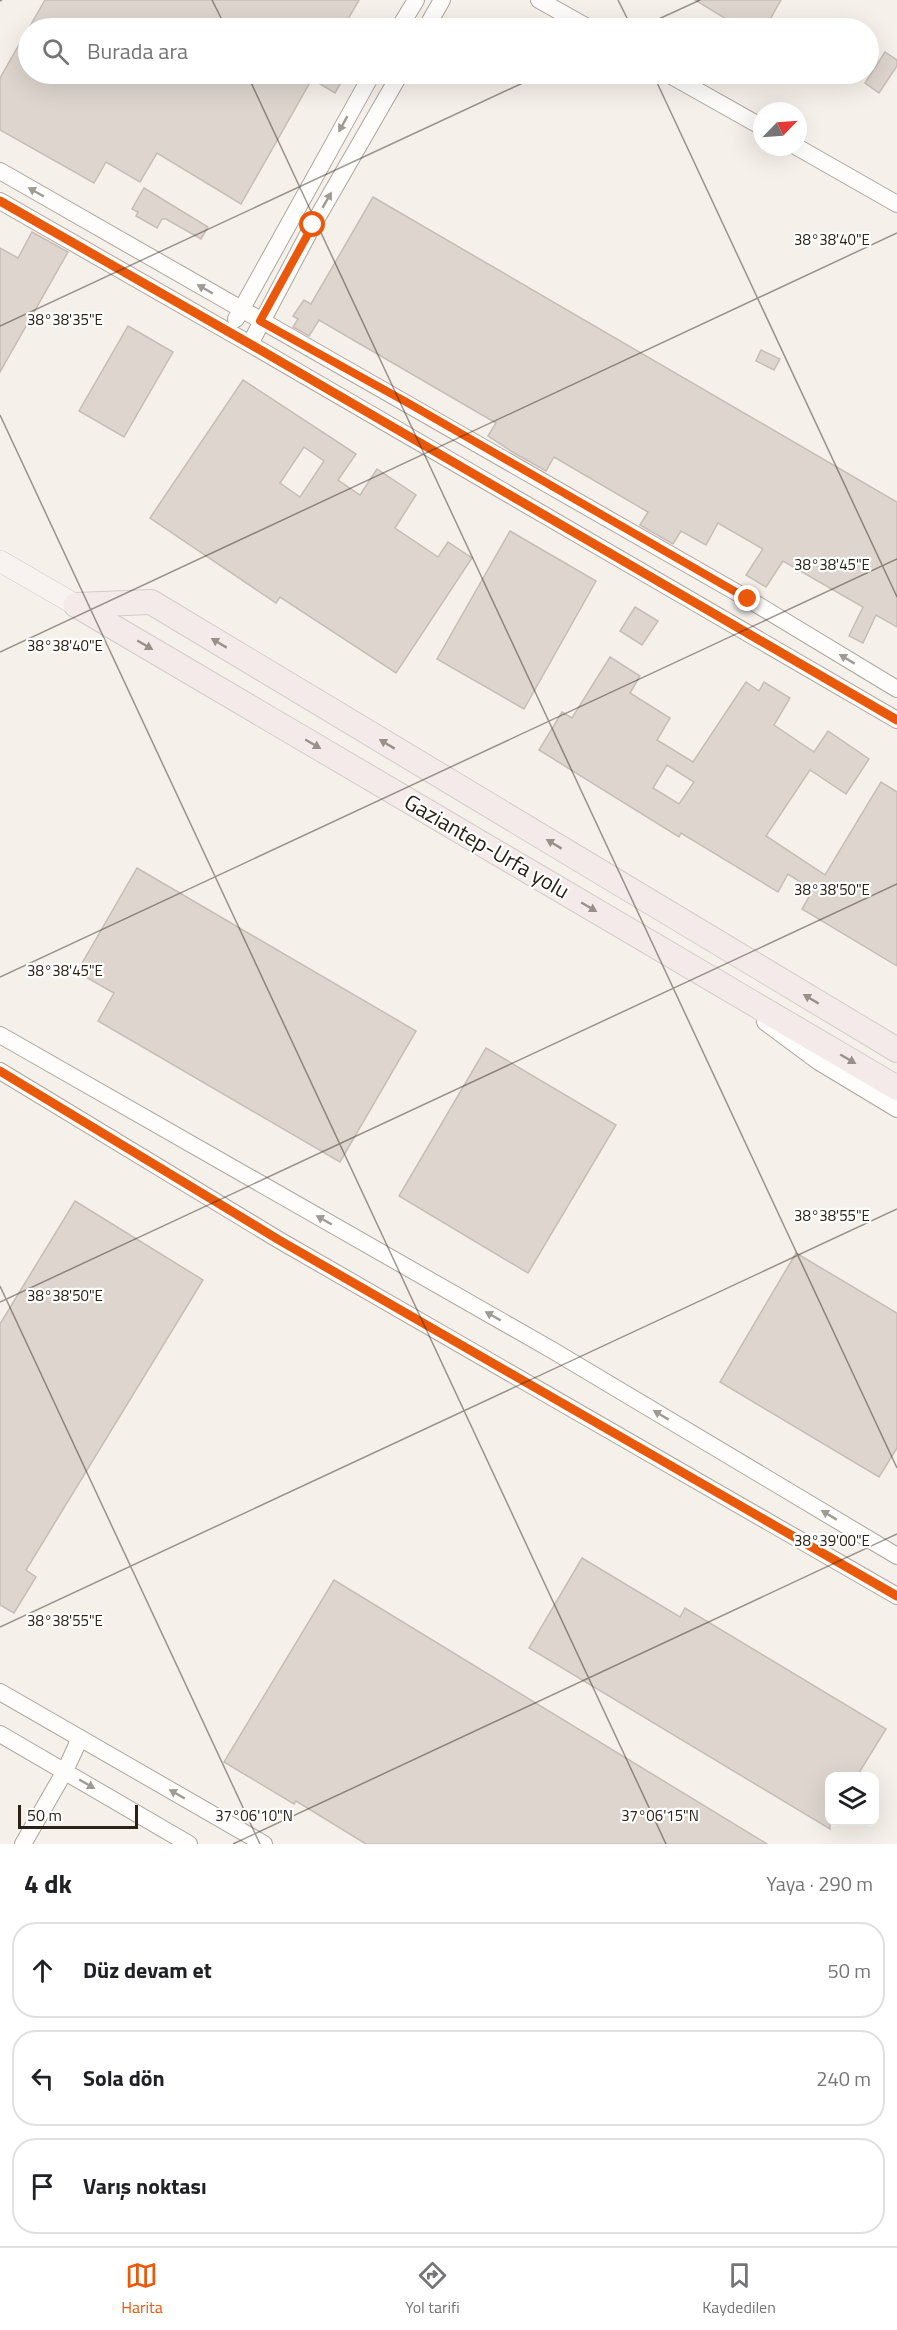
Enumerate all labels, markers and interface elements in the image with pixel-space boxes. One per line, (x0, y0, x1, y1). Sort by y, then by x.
search box (18, 18, 879, 84)
text: Burada ara (87, 34, 188, 68)
icon: search (39, 35, 72, 68)
north arrow (753, 102, 807, 156)
one-way arrow (338, 116, 348, 133)
one-way arrow (28, 186, 44, 197)
one-way arrow (322, 191, 332, 208)
route start (299, 211, 325, 237)
text: 38°38'40"E (794, 228, 870, 251)
one-way arrow (197, 284, 213, 295)
text: 38°38'35"E (27, 308, 103, 331)
text: 38°38'45"E (794, 553, 870, 576)
route end (734, 585, 760, 611)
text: 38°38'40"E (27, 634, 103, 657)
one-way arrow (211, 638, 227, 649)
one-way arrow (137, 640, 154, 650)
one-way arrow (839, 654, 855, 665)
one-way arrow (305, 738, 321, 749)
one-way arrow (379, 738, 395, 749)
street label: Gaziantep-Urfa yolu (398, 785, 576, 907)
one-way arrow (546, 839, 562, 850)
text: 38°38'50"E (794, 878, 870, 901)
one-way arrow (581, 901, 597, 912)
text: 38°38'45"E (27, 959, 103, 982)
one-way arrow (803, 993, 819, 1004)
one-way arrow (840, 1053, 856, 1064)
text: 38°38'55"E (794, 1204, 870, 1227)
one-way arrow (315, 1215, 332, 1225)
text: 38°38'50"E (27, 1284, 103, 1307)
one-way arrow (485, 1311, 501, 1322)
one-way arrow (652, 1410, 669, 1420)
one-way arrow (821, 1509, 837, 1520)
text: 38°39'00"E (794, 1529, 870, 1552)
text: 38°38'55"E (27, 1609, 103, 1632)
map controls (825, 1772, 879, 1826)
button: layers (825, 1772, 879, 1826)
one-way arrow (79, 1779, 95, 1790)
one-way arrow (168, 1789, 185, 1799)
scale bar (18, 1802, 138, 1830)
text: 50 m (27, 1803, 62, 1827)
text: 37°06'10"N (215, 1804, 293, 1827)
text: 37°06'15"N (621, 1804, 699, 1827)
text: 4 dk (24, 1864, 72, 1903)
text: Yaya · 290 m (766, 1868, 873, 1899)
text: Düz devam et (83, 1953, 212, 1987)
icon: ahead (26, 1954, 59, 1987)
text: 50 m (827, 1955, 871, 1986)
text: Sola dön (83, 2061, 165, 2095)
icon: left (26, 2062, 59, 2095)
text: 240 m (816, 2063, 871, 2094)
text: Varış noktası (83, 2169, 207, 2203)
icon: arrive (26, 2170, 59, 2203)
tab: Harita (121, 2259, 163, 2319)
tab: Yol tarifi (405, 2259, 460, 2319)
tab: Kaydedilen (702, 2259, 776, 2319)

